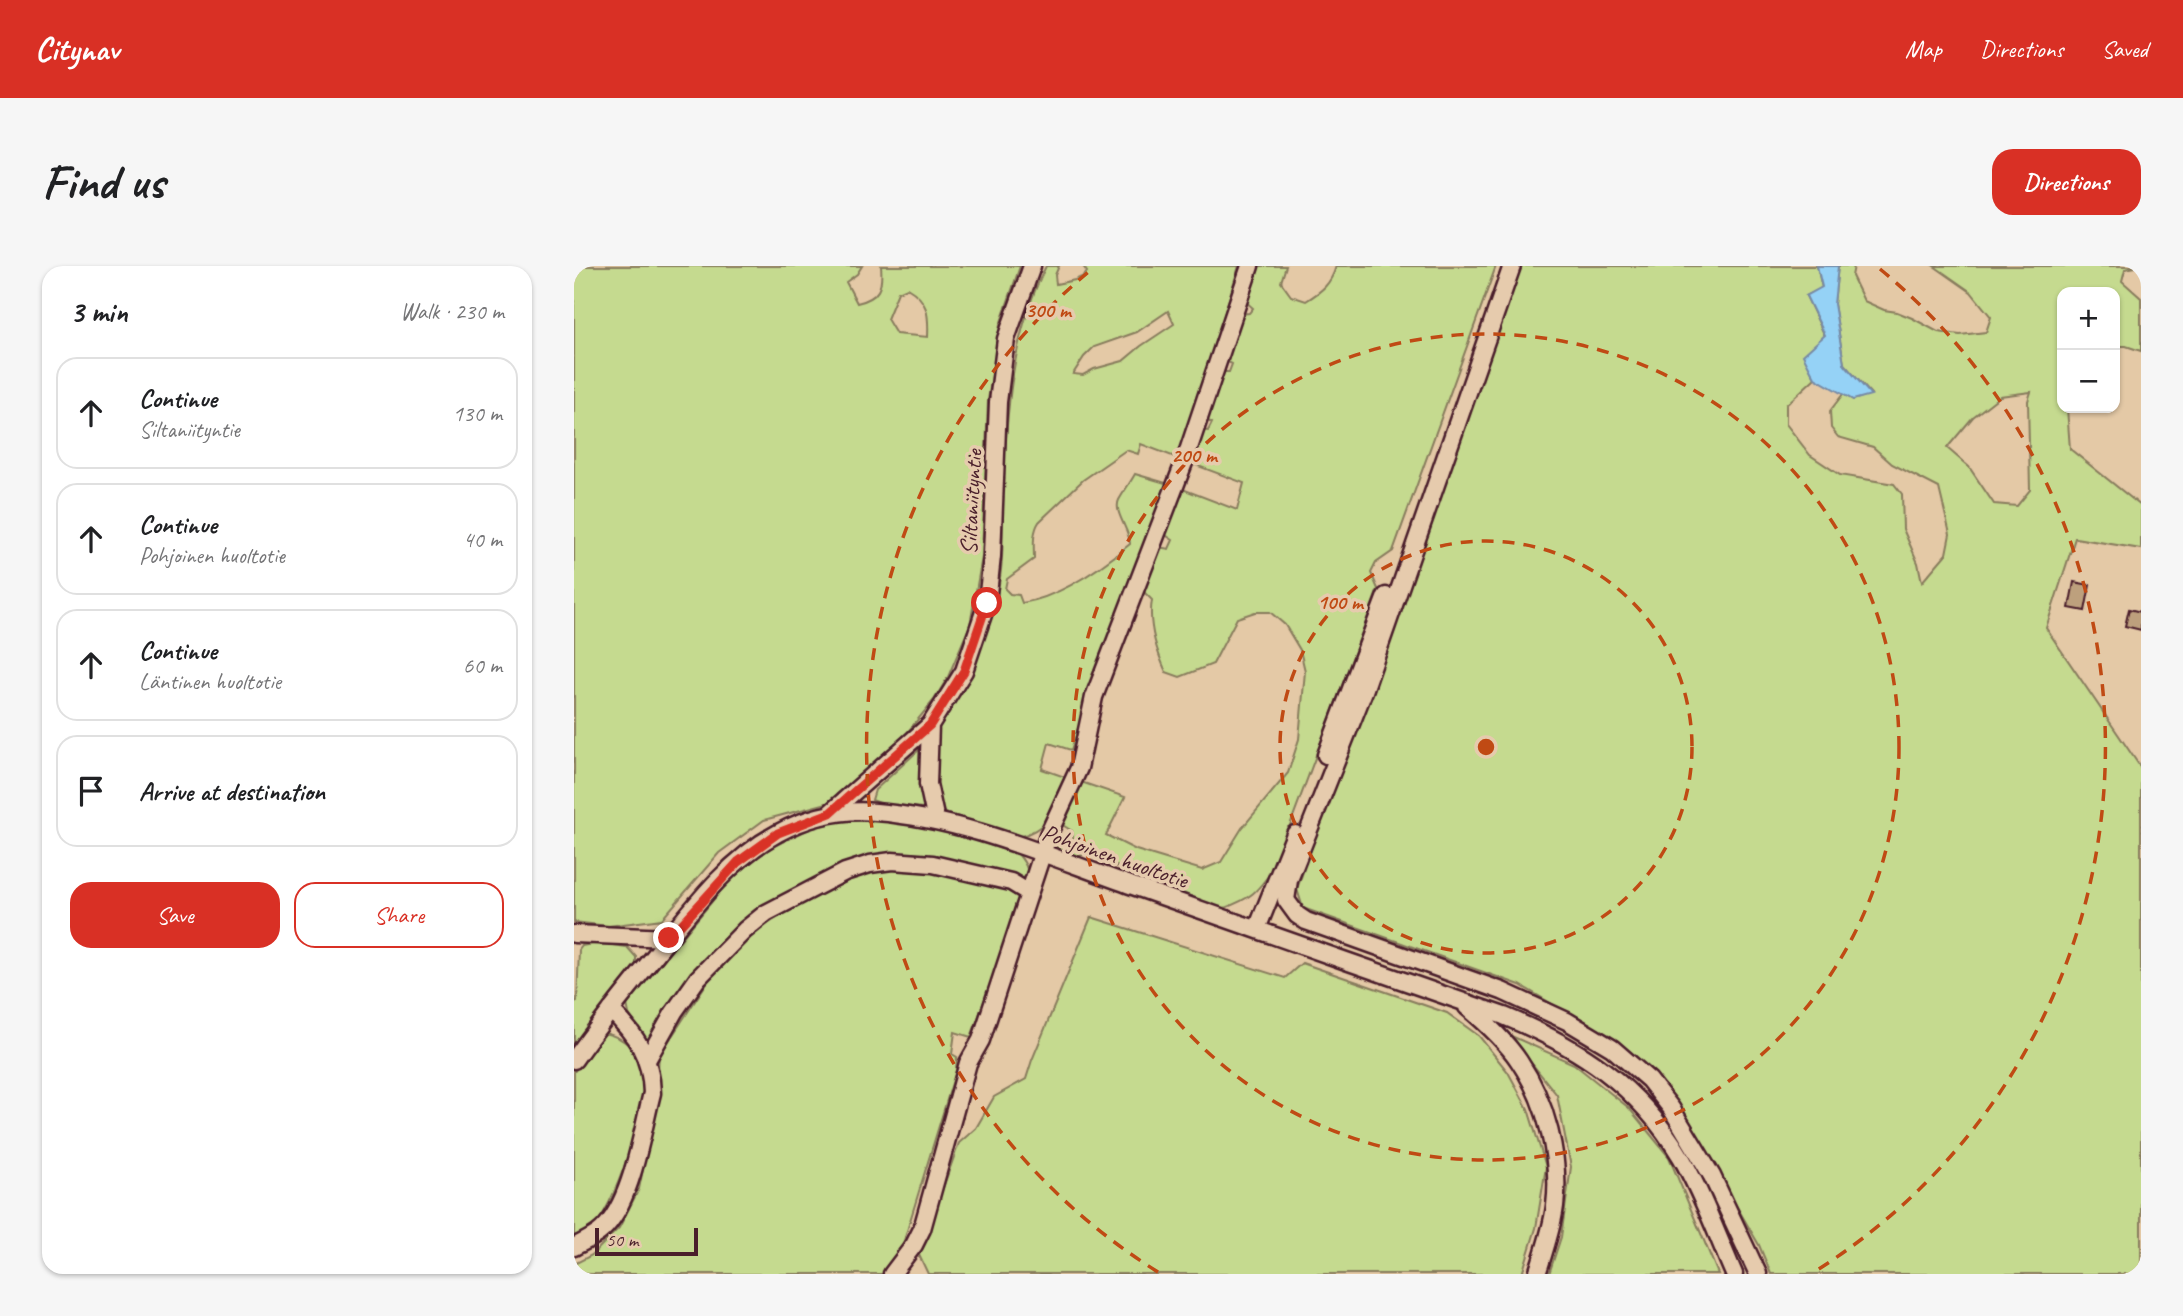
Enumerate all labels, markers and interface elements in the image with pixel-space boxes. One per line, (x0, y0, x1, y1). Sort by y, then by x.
text: Citynav (35, 28, 119, 70)
text: Map (1905, 34, 1942, 64)
text: Directions (1980, 34, 2063, 64)
text: Saved (2101, 34, 2148, 64)
button: Directions (1992, 149, 2141, 215)
text: Find us (42, 151, 164, 213)
map controls (2057, 287, 2120, 413)
button: + (2057, 287, 2120, 350)
text: 3 min (70, 293, 127, 331)
text: Walk · 230 m (400, 297, 504, 326)
text: 300 m (1025, 297, 1073, 323)
button: − (2057, 350, 2120, 413)
text: Continue (139, 382, 217, 415)
icon: ahead (72, 394, 110, 432)
text: 130 m (453, 399, 502, 428)
text: Siltaniityntie (139, 415, 240, 444)
text: 200 m (1171, 442, 1219, 468)
street label: Siltaniityntie (953, 446, 989, 555)
text: Continue (139, 508, 217, 541)
icon: ahead (72, 520, 110, 558)
text: 40 m (463, 525, 502, 554)
text: Pohjoinen huoltotie (139, 541, 285, 570)
route start (971, 587, 1002, 618)
text: 100 m (1317, 589, 1365, 615)
text: Continue (139, 634, 217, 667)
icon: ahead (72, 646, 110, 684)
text: 60 m (463, 651, 502, 680)
text: Läntinen huoltotie (139, 667, 281, 696)
centre of rings (1474, 735, 1498, 759)
icon: arrive (72, 772, 110, 810)
text: Arrive at destination (139, 775, 325, 808)
street label: Pohjoinen huoltotie (1038, 817, 1194, 896)
button: Save (70, 882, 280, 948)
button: Share (294, 882, 504, 948)
route end (653, 922, 684, 953)
scale bar (595, 1225, 698, 1257)
text: 50 m (606, 1228, 638, 1252)

